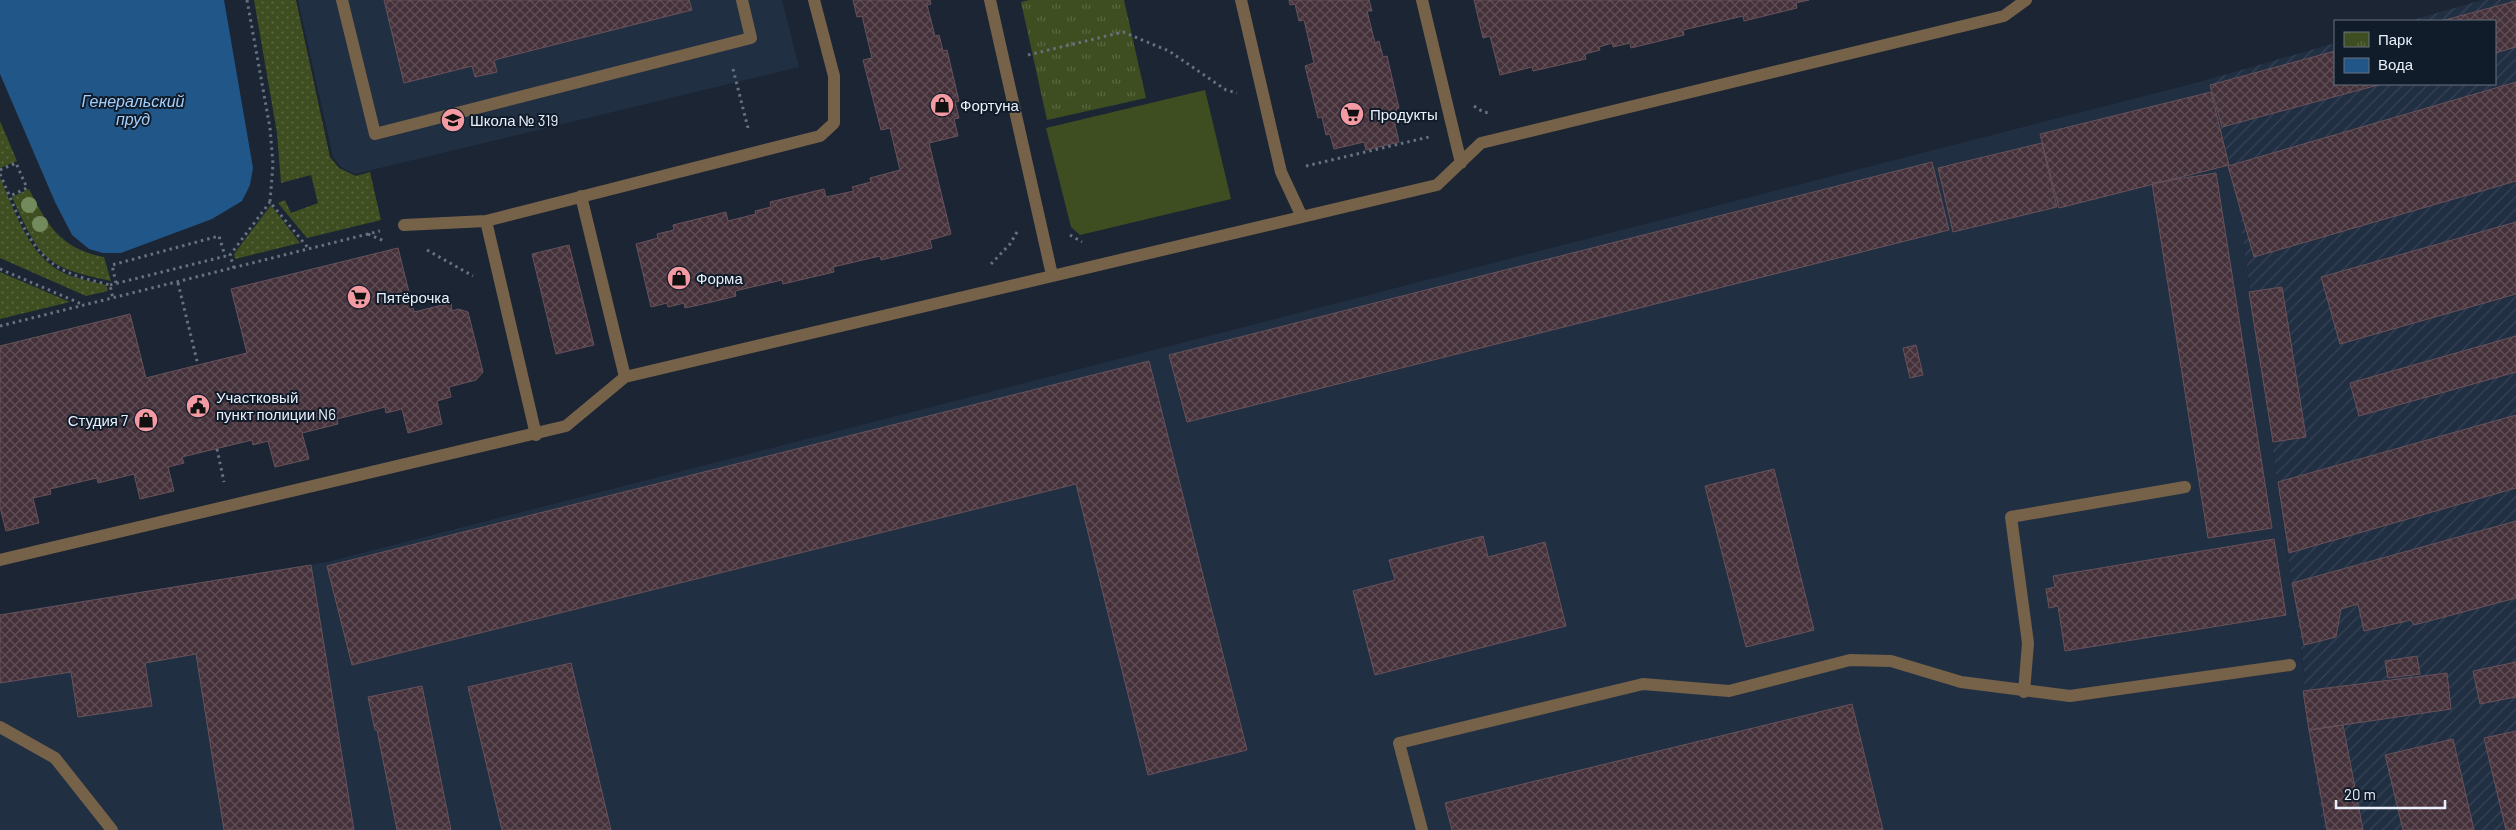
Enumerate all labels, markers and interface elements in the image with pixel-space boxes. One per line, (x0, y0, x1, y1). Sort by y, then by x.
legend (2334, 20, 2496, 85)
text: Парк (2378, 30, 2412, 48)
text: Вода (2378, 55, 2414, 73)
water label: Генеральский пруд (81, 91, 185, 128)
shop icon: Фортуна (929, 92, 955, 118)
place label: Фортуна (960, 96, 1020, 114)
supermarket icon: Продукты (1339, 101, 1365, 127)
place label: Продукты (1370, 105, 1438, 123)
school or university icon: Школа № 319 (440, 107, 466, 133)
place label: Школа № 319 (470, 111, 558, 129)
shop icon: Форма (666, 265, 692, 291)
place label: Форма (696, 269, 743, 287)
supermarket icon: Пятёрочка (346, 284, 372, 310)
place label: Пятёрочка (376, 288, 450, 306)
place label: Участковый пункт полиции N6 (216, 388, 336, 423)
public building icon: Участковый пункт полиции N6 (185, 393, 211, 419)
shop icon: Студия 7 (133, 407, 159, 433)
place label: Студия 7 (68, 411, 128, 429)
scale bar (2336, 778, 2445, 810)
text: 20 m (2344, 785, 2376, 803)

